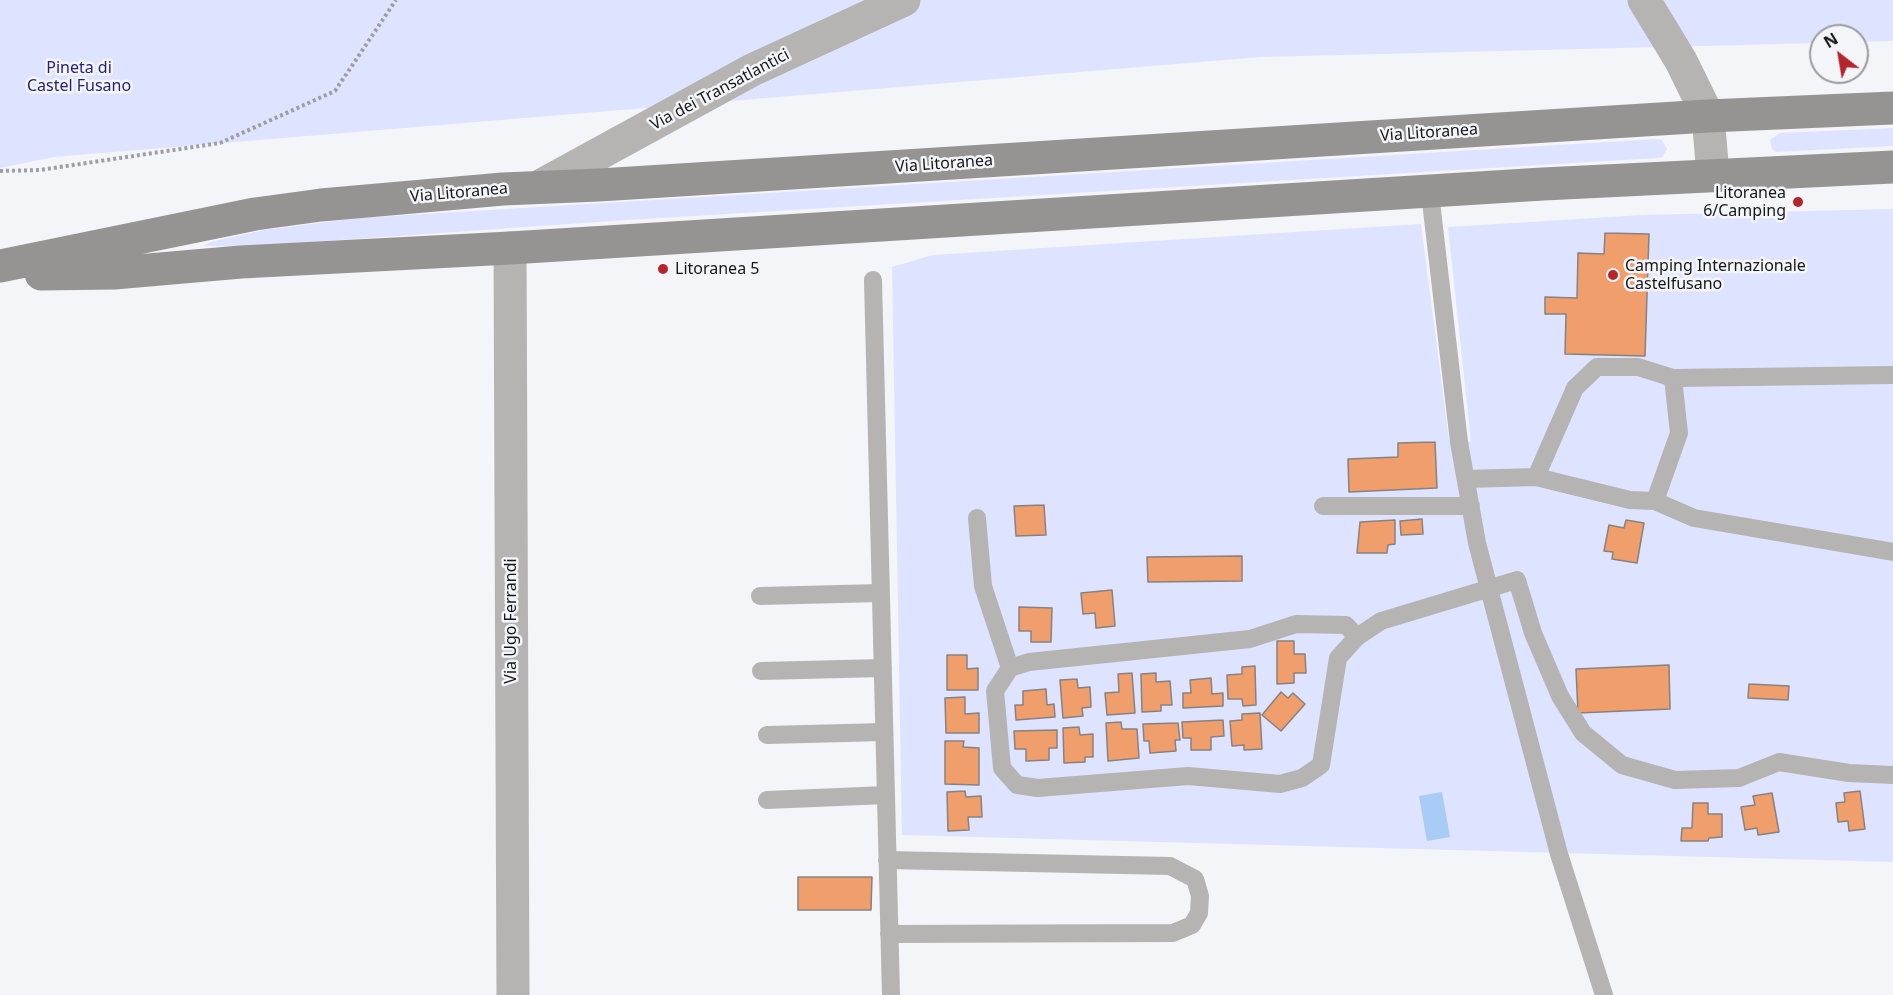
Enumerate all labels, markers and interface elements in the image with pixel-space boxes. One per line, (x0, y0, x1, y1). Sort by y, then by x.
north arrow (1809, 24, 1869, 84)
text: N (1820, 28, 1842, 53)
street label: Via dei Transatlantici (647, 45, 793, 135)
park label: Pineta di Castel Fusano (27, 58, 131, 96)
street label: Via Litoranea (1379, 120, 1479, 146)
street label: Via Litoranea (894, 151, 994, 177)
street label: Via Litoranea (409, 179, 509, 207)
place label: Litoranea 6/Camping (1703, 183, 1786, 221)
marker: Litoranea 6/Camping (1791, 195, 1805, 209)
place label: Camping Internazionale Castelfusano (1625, 256, 1806, 294)
place label: Litoranea 5 (675, 259, 759, 279)
marker: Litoranea 5 (656, 262, 670, 276)
marker: Camping Internazionale Castelfusano (1606, 268, 1620, 282)
street label: Via Ugo Ferrandi (501, 558, 521, 684)

